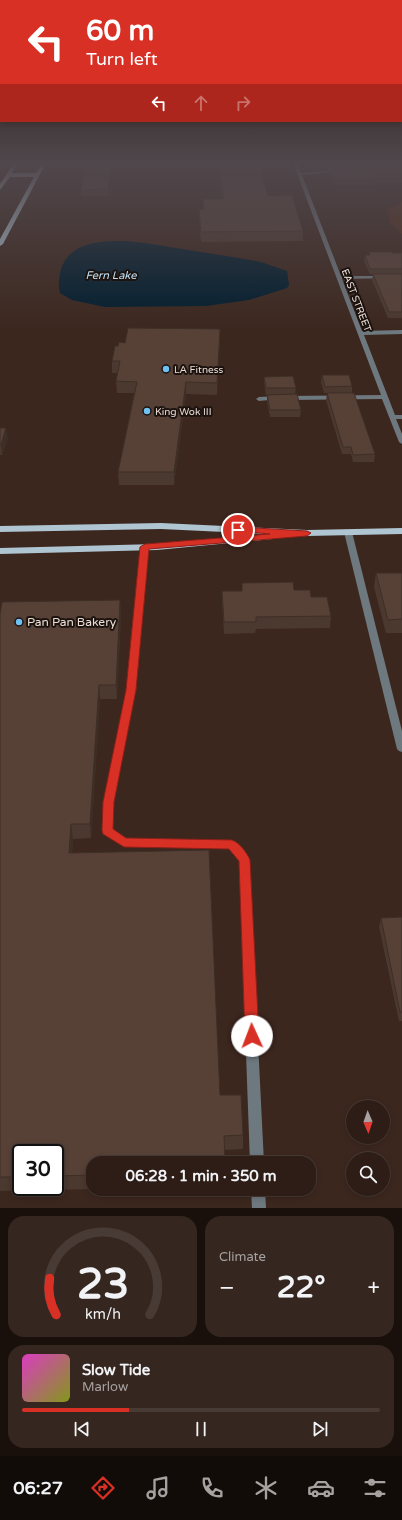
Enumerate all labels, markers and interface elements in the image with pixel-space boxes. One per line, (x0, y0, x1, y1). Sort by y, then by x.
text: 60 m (86, 14, 154, 48)
icon: left (20, 16, 72, 68)
text: Turn left (86, 48, 158, 70)
icon: left (148, 92, 170, 114)
icon: ahead (190, 92, 212, 114)
icon: right (232, 92, 254, 114)
street label: EAST STREET (339, 267, 374, 333)
water label: Fern Lake (86, 269, 137, 282)
marker: LA Fitness (161, 364, 171, 374)
place label: LA Fitness (174, 364, 223, 376)
marker: King Wok III (142, 406, 152, 416)
place label: King Wok III (155, 406, 212, 418)
pin (221, 513, 255, 547)
icon: arrive (227, 519, 249, 541)
place label: Pan Pan Bakery (27, 615, 117, 629)
marker: Pan Pan Bakery (14, 617, 24, 627)
position arrow (231, 1015, 273, 1057)
north arrow (346, 1100, 390, 1144)
map controls (346, 1100, 390, 1196)
speed limit sign: 30 (12, 1144, 64, 1196)
button: search (346, 1152, 390, 1196)
text: 06:28 · 1 min · 350 m (126, 1167, 276, 1185)
text: Climate (219, 1249, 266, 1265)
text: 23 (76, 1259, 129, 1309)
text: 22° (277, 1269, 326, 1306)
text: − (219, 1275, 235, 1301)
text: + (368, 1275, 380, 1301)
text: km/h (85, 1305, 120, 1322)
text: Slow Tide (82, 1361, 150, 1379)
text: Marlow (82, 1379, 128, 1395)
icon: previous (71, 1418, 93, 1440)
icon: pause (190, 1418, 212, 1440)
icon: next (309, 1418, 331, 1440)
icon: directions (89, 1474, 117, 1502)
icon: music (144, 1474, 172, 1502)
icon: phone (198, 1474, 226, 1502)
icon: climate (252, 1474, 280, 1502)
icon: car (307, 1474, 335, 1502)
icon: filters (361, 1474, 389, 1502)
text: 06:27 (13, 1477, 63, 1499)

